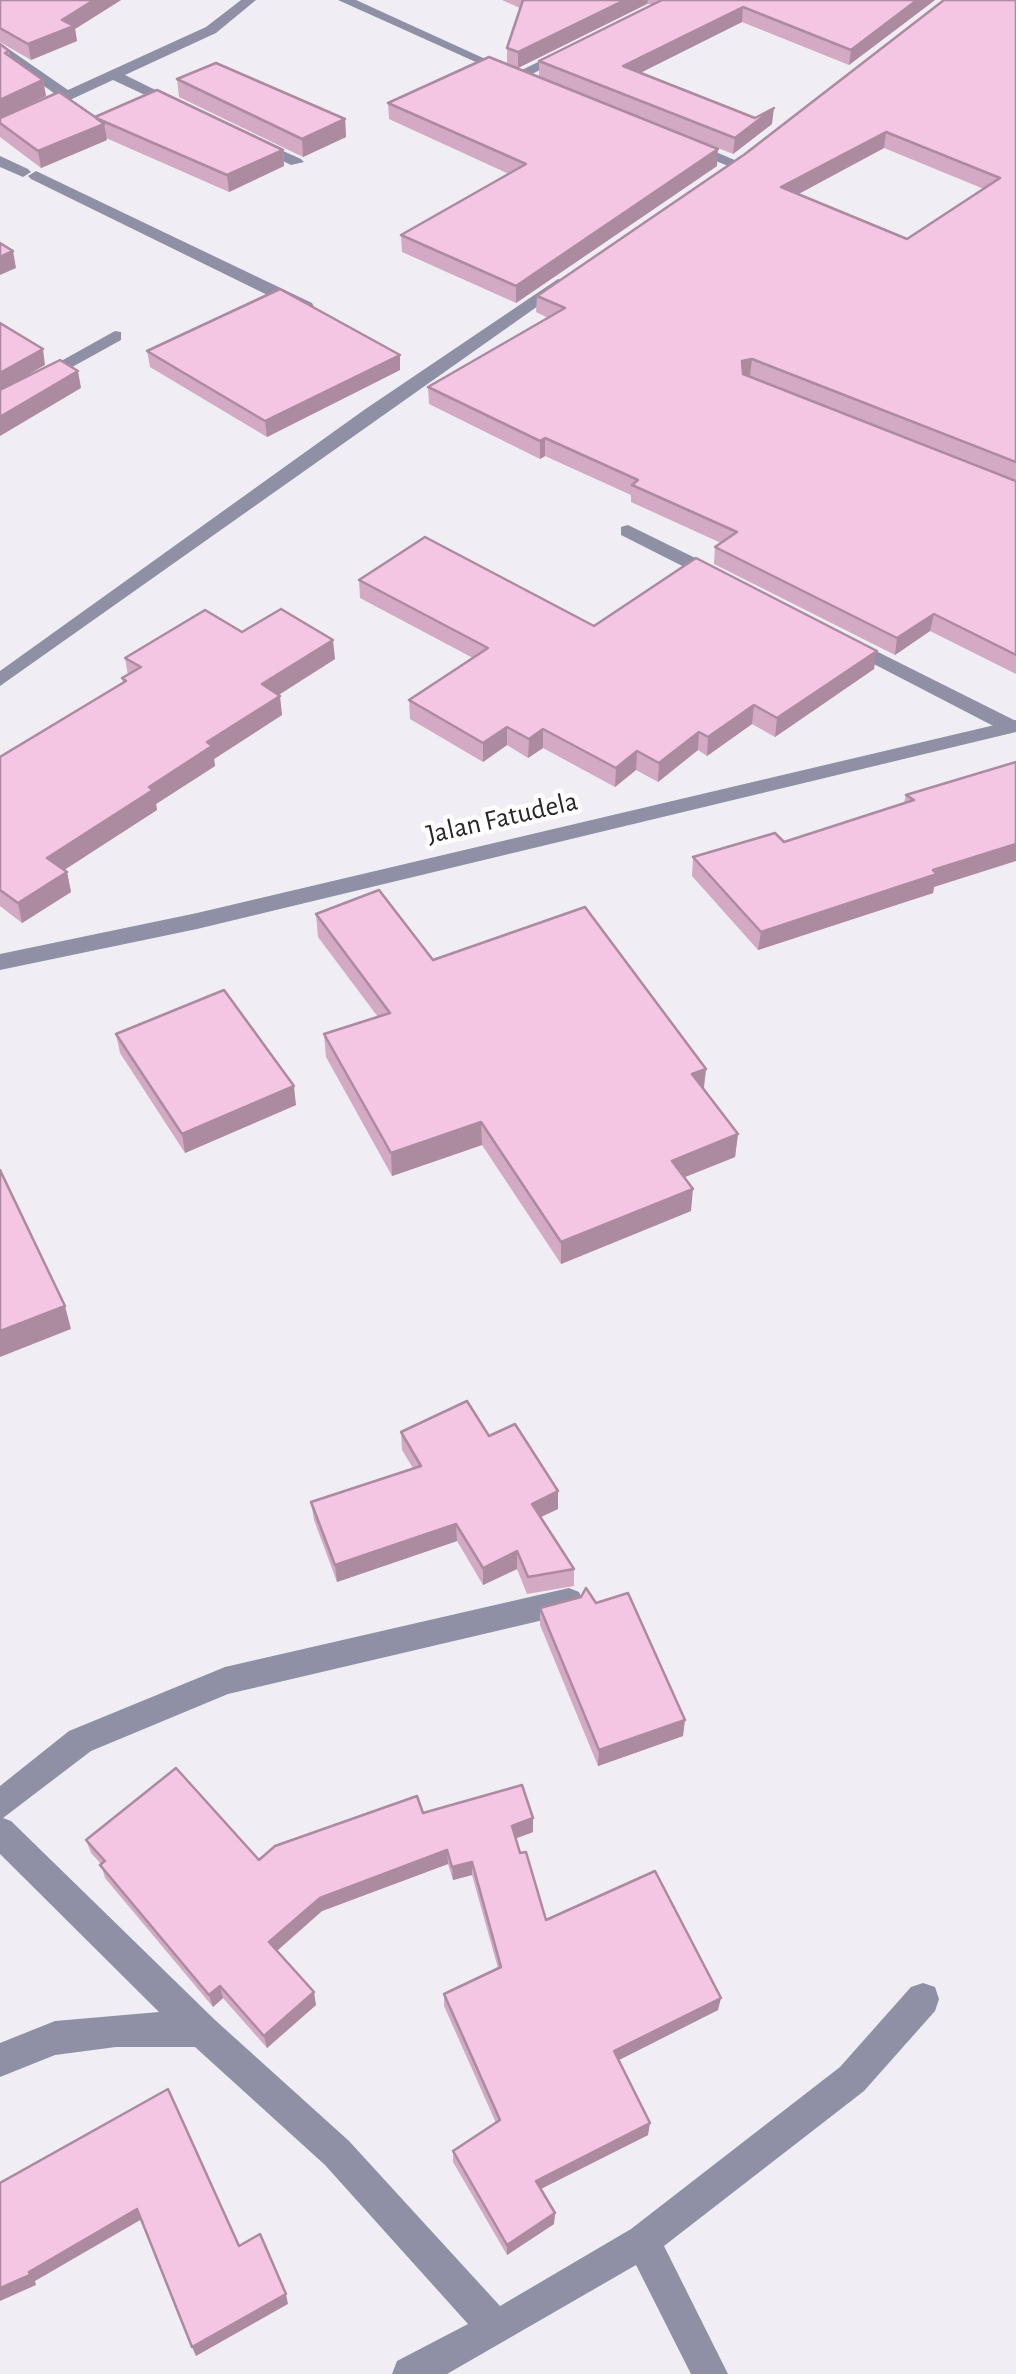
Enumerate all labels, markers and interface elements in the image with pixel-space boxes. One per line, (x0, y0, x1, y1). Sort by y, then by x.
street label: Jalan Fatudela (423, 784, 581, 852)

